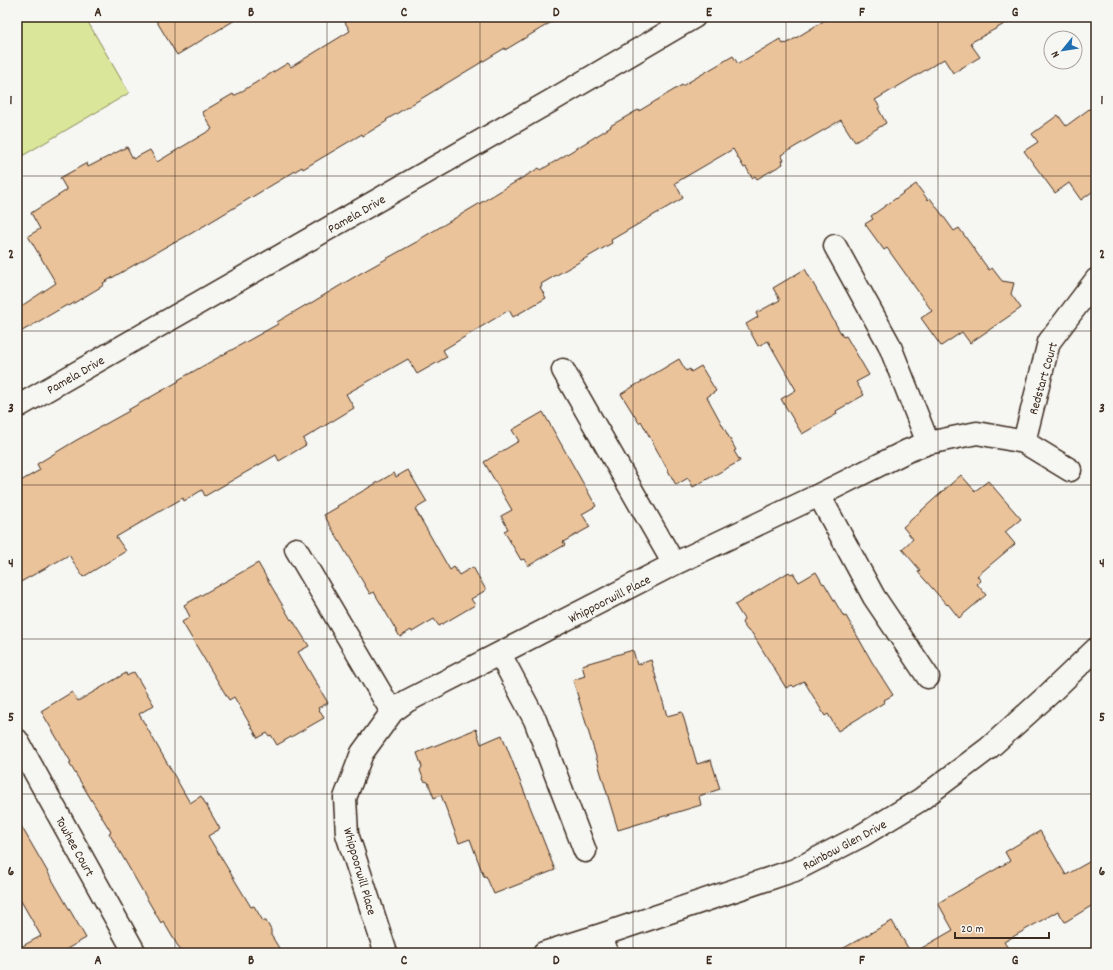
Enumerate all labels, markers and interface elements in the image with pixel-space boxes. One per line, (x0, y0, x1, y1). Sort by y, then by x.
text: A (94, 4, 102, 23)
text: B (248, 4, 254, 23)
text: C (401, 4, 408, 23)
text: D (553, 4, 560, 23)
text: E (706, 4, 713, 23)
text: F (859, 4, 865, 23)
text: G (1012, 4, 1019, 23)
north arrow (1043, 30, 1083, 70)
text: N (1048, 47, 1064, 60)
text: 1 (10, 92, 13, 111)
text: 1 (1101, 92, 1104, 111)
street label: Pamela Drive (325, 191, 390, 239)
text: 2 (8, 246, 14, 265)
text: 2 (1099, 246, 1105, 265)
street label: Redstart Court (1025, 340, 1064, 417)
street label: Pamela Drive (44, 352, 109, 400)
text: 3 (8, 400, 14, 419)
text: 3 (1099, 400, 1105, 419)
text: 4 (8, 555, 14, 574)
text: 4 (1099, 555, 1105, 574)
street label: Whippoorwill Place (566, 571, 655, 629)
text: 5 (8, 709, 14, 728)
text: 5 (1099, 709, 1105, 728)
street label: Towhee Court (50, 814, 98, 881)
street label: Rainbow Glen Drive (800, 816, 891, 876)
street label: Whippoorwill Place (337, 826, 380, 918)
text: 6 (8, 863, 15, 882)
text: 6 (1099, 863, 1106, 882)
scale bar (955, 914, 1049, 940)
text: 20 m (961, 921, 984, 938)
text: A (94, 952, 102, 970)
text: B (248, 952, 254, 970)
text: C (401, 952, 408, 970)
text: D (553, 952, 560, 970)
text: E (706, 952, 713, 970)
text: F (859, 952, 865, 970)
text: G (1012, 952, 1019, 970)

